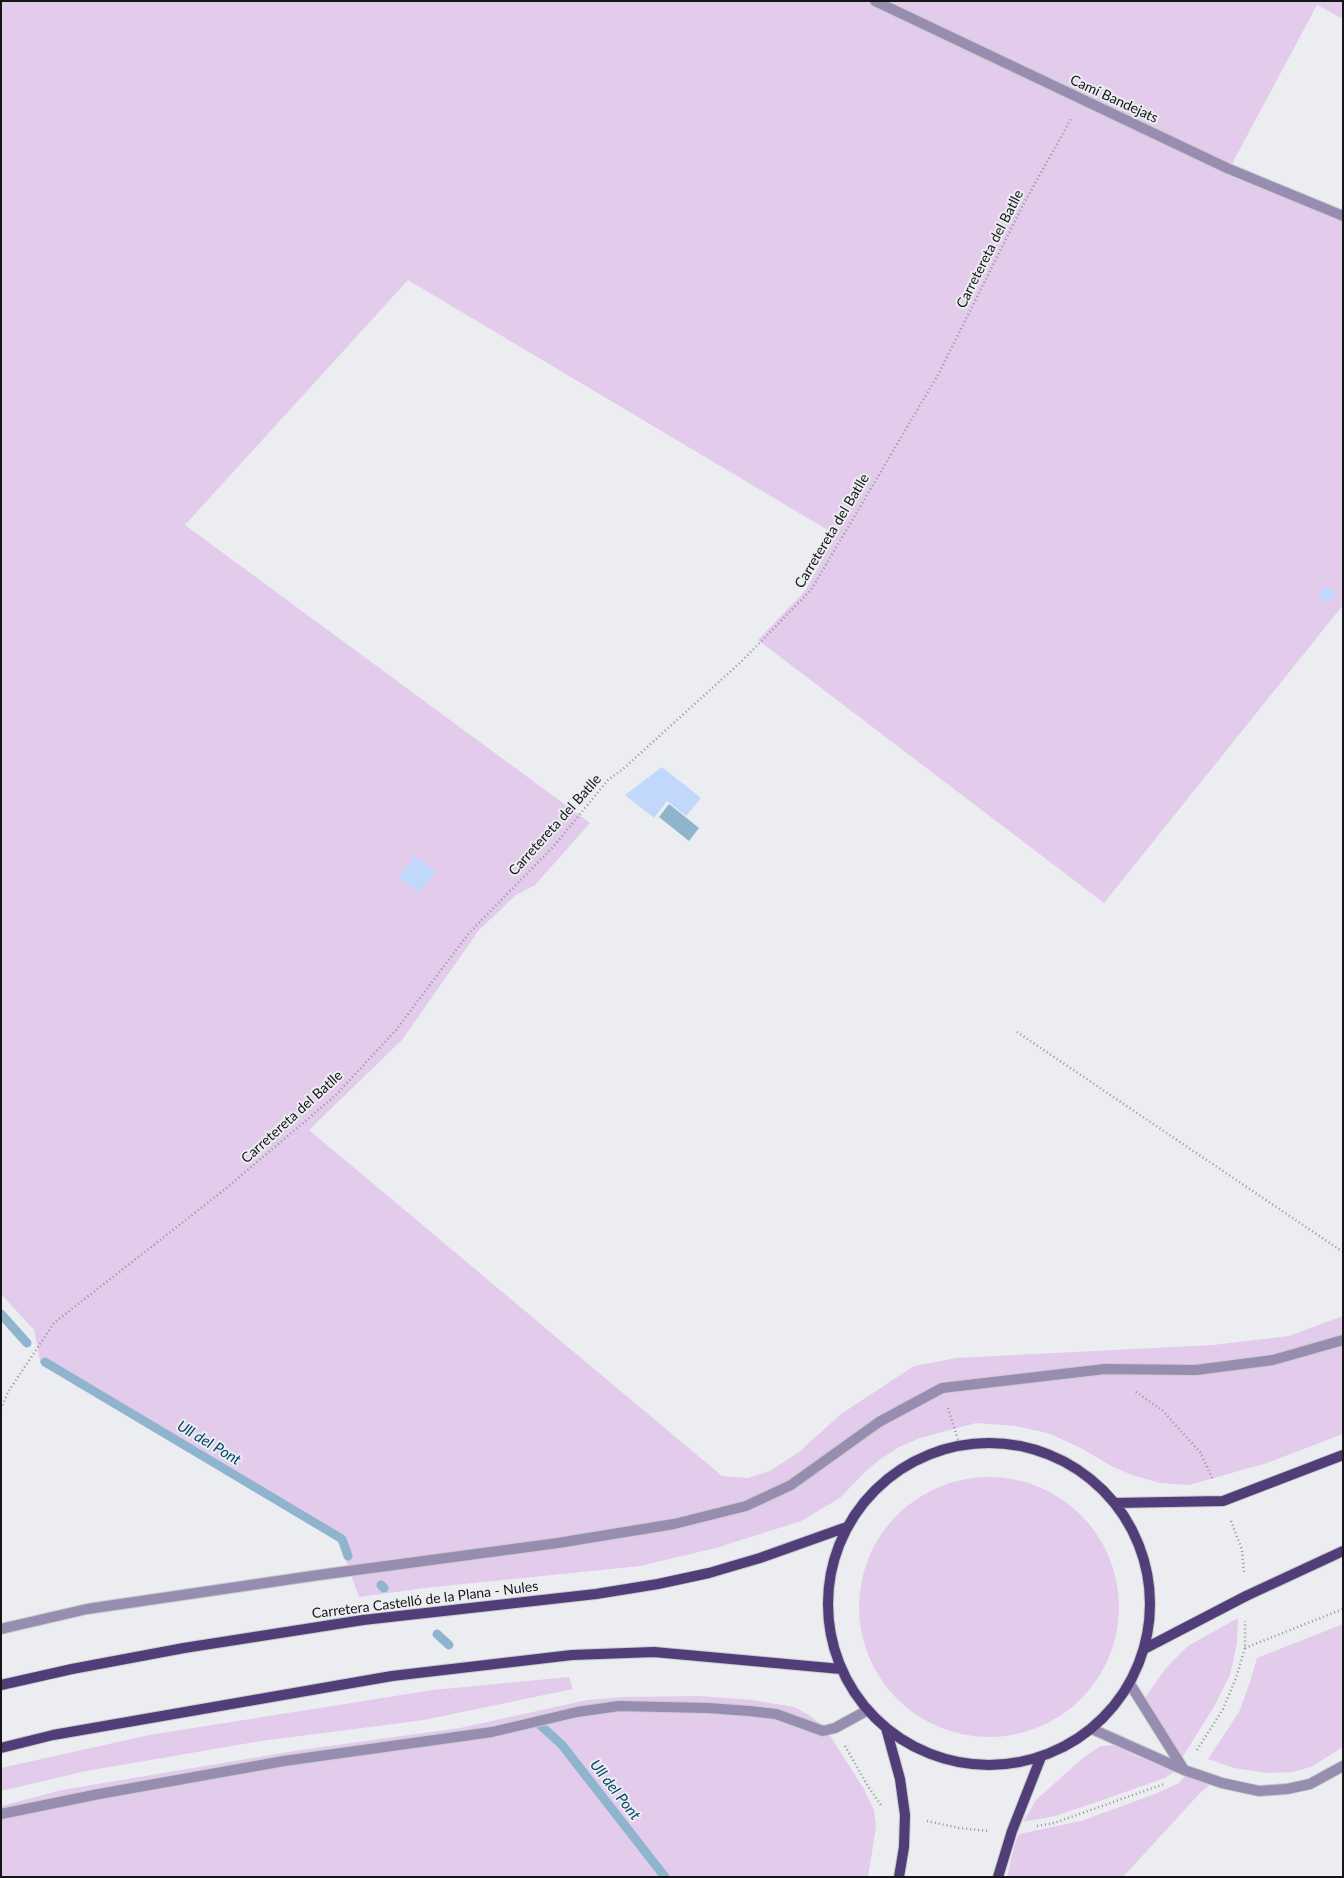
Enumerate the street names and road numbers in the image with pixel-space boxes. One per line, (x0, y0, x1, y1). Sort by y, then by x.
street label: Camí Bandejats (1067, 71, 1161, 127)
street label: Carretereta del Batlle (953, 187, 1027, 311)
street label: Carretereta del Batlle (791, 471, 873, 591)
street label: Carretereta del Batlle (505, 771, 605, 879)
street label: Carretereta del Batlle (238, 1067, 346, 1167)
street label: Carretera Castelló de la Plana - Nules (311, 1578, 539, 1622)

